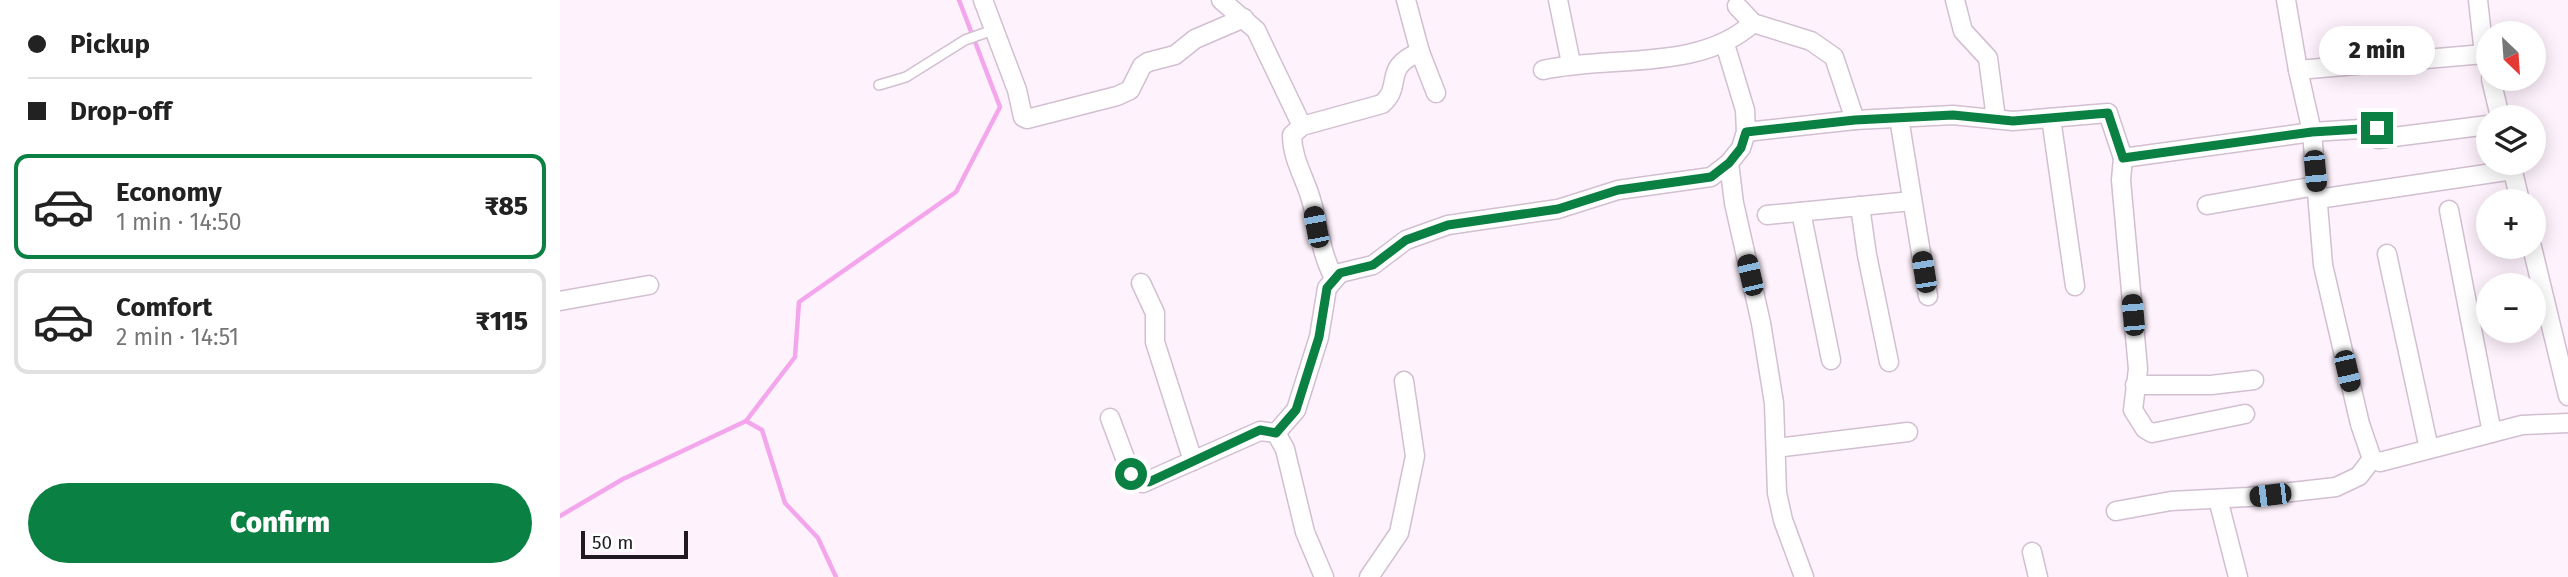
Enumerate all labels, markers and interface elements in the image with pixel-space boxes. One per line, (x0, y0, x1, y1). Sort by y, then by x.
north arrow (2476, 21, 2546, 91)
map controls (2476, 21, 2546, 343)
callout: 2 min (2319, 26, 2435, 76)
text: Pickup (70, 29, 150, 60)
text: 2 min (2349, 36, 2405, 64)
text: Drop-off (70, 96, 172, 127)
button: layers (2476, 105, 2546, 175)
route end (2361, 112, 2393, 144)
car (2303, 149, 2328, 193)
icon: car (32, 175, 95, 238)
text: Economy (116, 177, 222, 208)
button: + (2476, 189, 2546, 259)
text: ₹85 (485, 191, 528, 222)
car (1302, 204, 1331, 250)
text: 1 min · 14:50 (116, 208, 242, 236)
car (1911, 250, 1938, 294)
car (1736, 252, 1765, 298)
button: − (2476, 273, 2546, 343)
icon: car (32, 290, 95, 353)
text: Comfort (116, 292, 212, 323)
car (2121, 293, 2146, 337)
text: ₹115 (476, 306, 528, 337)
text: 2 min · 14:51 (116, 323, 239, 351)
car (2333, 348, 2362, 394)
route start (1115, 458, 1147, 490)
car (2248, 482, 2293, 508)
button: Confirm (28, 483, 532, 563)
scale bar (581, 528, 688, 560)
text: 50 m (592, 531, 633, 554)

